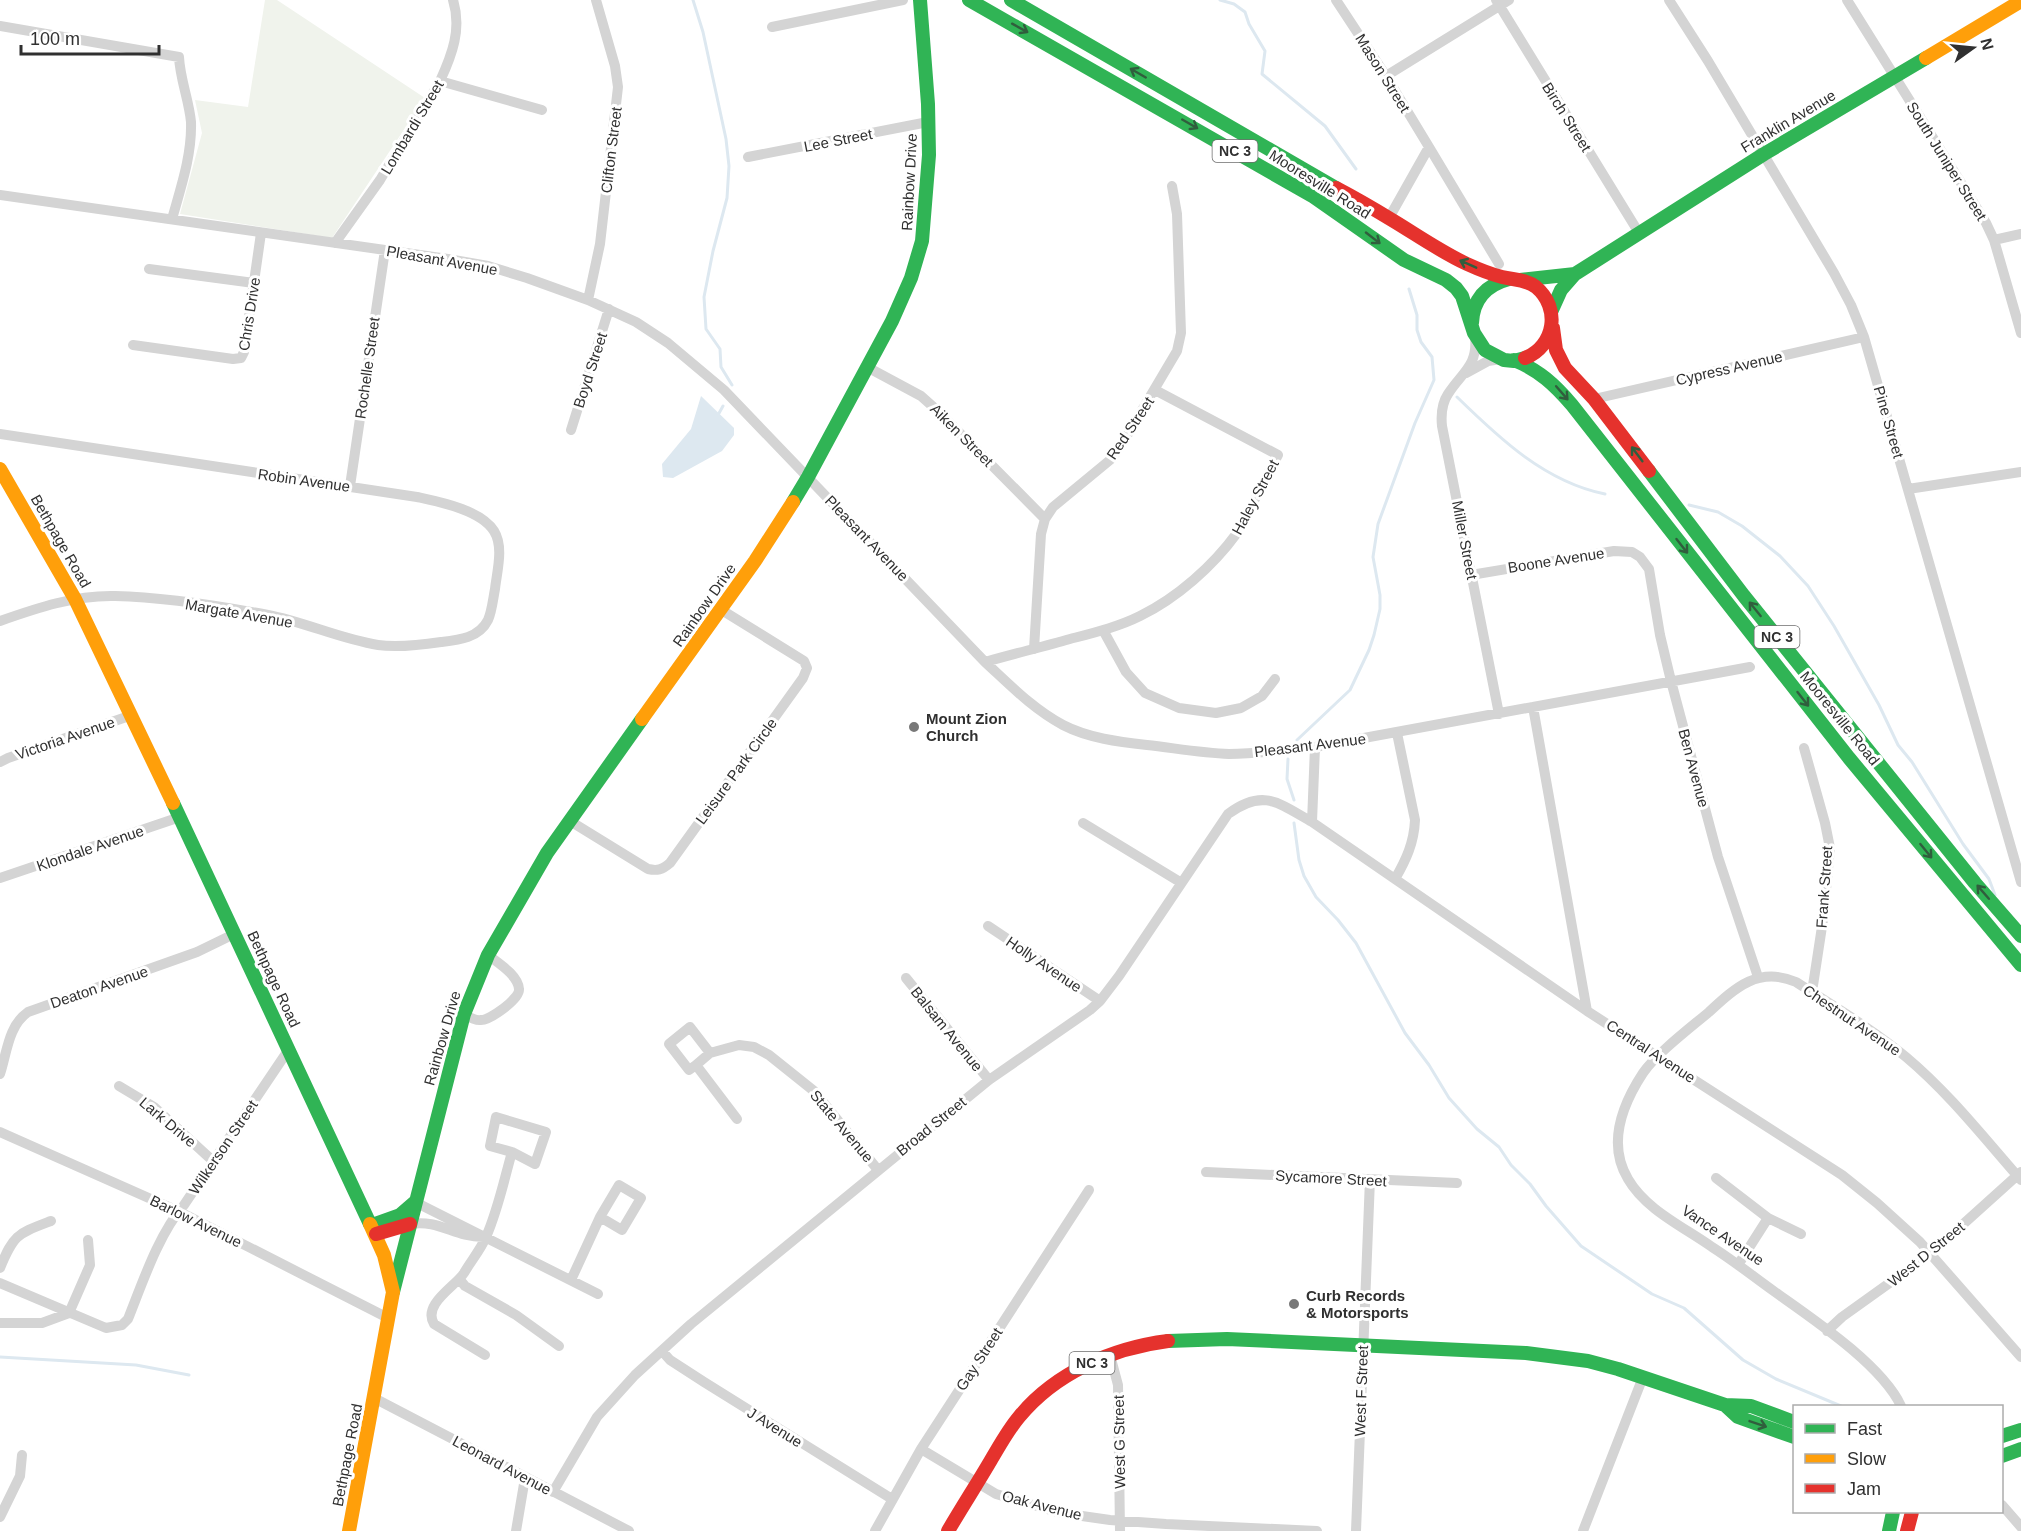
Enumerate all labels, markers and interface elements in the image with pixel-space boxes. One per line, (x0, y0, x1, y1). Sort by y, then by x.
scale bar (21, 18, 159, 56)
north arrow (1943, 18, 2003, 78)
one-way arrow (1011, 23, 1028, 35)
text: 100 m (30, 29, 80, 49)
street label: Mason Street (1352, 31, 1414, 116)
text: N (1977, 36, 1997, 52)
one-way arrow (1130, 67, 1147, 79)
street label: Lombardi Street (377, 76, 447, 177)
street label: Birch Street (1539, 79, 1595, 155)
street label: Franklin Avenue (1738, 86, 1838, 156)
street label: South Juniper Street (1904, 99, 1991, 224)
street label: Clifton Street (597, 105, 625, 194)
one-way arrow (1181, 118, 1198, 130)
street label: Lee Street (802, 125, 874, 155)
street label: Rainbow Drive (898, 133, 920, 231)
road number: NC 3 (1212, 140, 1258, 162)
street label: Mooresville Road (1266, 146, 1374, 222)
one-way arrow (1365, 231, 1381, 244)
street label: Pleasant Avenue (385, 242, 499, 278)
one-way arrow (1459, 258, 1477, 269)
street label: Chris Drive (235, 276, 263, 352)
street label: Rochelle Street (351, 315, 383, 420)
street label: Boyd Street (570, 329, 610, 410)
street label: Cypress Avenue (1674, 347, 1784, 389)
street label: Pine Street (1871, 384, 1908, 461)
one-way arrow (1555, 385, 1569, 400)
street label: Red Street (1103, 393, 1158, 462)
street label: Aiken Street (927, 400, 997, 470)
one-way arrow (1630, 447, 1643, 463)
street label: Haley Street (1228, 456, 1282, 537)
street label: Robin Avenue (257, 465, 351, 495)
street label: Bethpage Road (28, 492, 94, 590)
street label: Pleasant Avenue (822, 492, 912, 584)
street label: Miller Street (1449, 499, 1481, 582)
one-way arrow (1676, 538, 1689, 554)
street label: Boone Avenue (1507, 544, 1605, 576)
street label: Rainbow Drive (669, 560, 739, 650)
street label: Margate Avenue (184, 595, 294, 631)
one-way arrow (1748, 602, 1761, 618)
road number: NC 3 (1754, 626, 1800, 648)
street label: Mooresville Road (1797, 668, 1883, 768)
one-way arrow (1797, 691, 1810, 707)
place label: Mount Zion Church (926, 710, 1007, 744)
street label: Victoria Avenue (13, 713, 117, 763)
street label: Leisure Park Circle (692, 715, 780, 827)
marker: Mount Zion Church (907, 720, 921, 734)
street label: Ben Avenue (1675, 727, 1713, 809)
street label: Pleasant Avenue (1253, 730, 1367, 760)
street label: Klondale Avenue (34, 822, 146, 874)
one-way arrow (1919, 843, 1932, 859)
street label: Frank Street (1813, 844, 1835, 929)
one-way arrow (1976, 884, 1989, 900)
street label: Bethpage Road (244, 928, 304, 1030)
street label: Holly Avenue (1003, 933, 1085, 995)
street label: Deaton Avenue (48, 962, 150, 1012)
street label: Chestnut Avenue (1800, 981, 1904, 1059)
street label: Balsam Avenue (908, 983, 986, 1075)
street label: Rainbow Drive (420, 989, 464, 1087)
street label: Central Avenue (1603, 1016, 1699, 1086)
street label: State Avenue (807, 1086, 877, 1166)
street label: Broad Street (893, 1092, 970, 1159)
street label: Lark Drive (136, 1094, 200, 1150)
street label: Wilkerson Street (185, 1096, 261, 1197)
street label: Sycamore Street (1275, 1167, 1388, 1189)
street label: Barlow Avenue (147, 1191, 245, 1251)
street label: Vance Avenue (1679, 1201, 1767, 1269)
street label: West D Street (1884, 1218, 1968, 1290)
place label: Curb Records & Motorsports (1306, 1287, 1409, 1321)
marker: Curb Records & Motorsports (1287, 1297, 1301, 1311)
street label: Gay Street (952, 1324, 1006, 1394)
street label: West F Street (1351, 1344, 1371, 1437)
road number: NC 3 (1070, 1352, 1114, 1374)
street label: West G Street (1110, 1394, 1128, 1489)
street label: Bethpage Road (329, 1402, 365, 1508)
street label: J Avenue (744, 1404, 806, 1450)
legend (1793, 1405, 2003, 1513)
one-way arrow (1748, 1419, 1767, 1430)
text: Fast (1847, 1419, 1882, 1439)
street label: Leonard Avenue (450, 1432, 554, 1498)
text: Slow (1847, 1449, 1887, 1469)
text: Jam (1847, 1479, 1881, 1499)
street label: Oak Avenue (1000, 1487, 1084, 1523)

